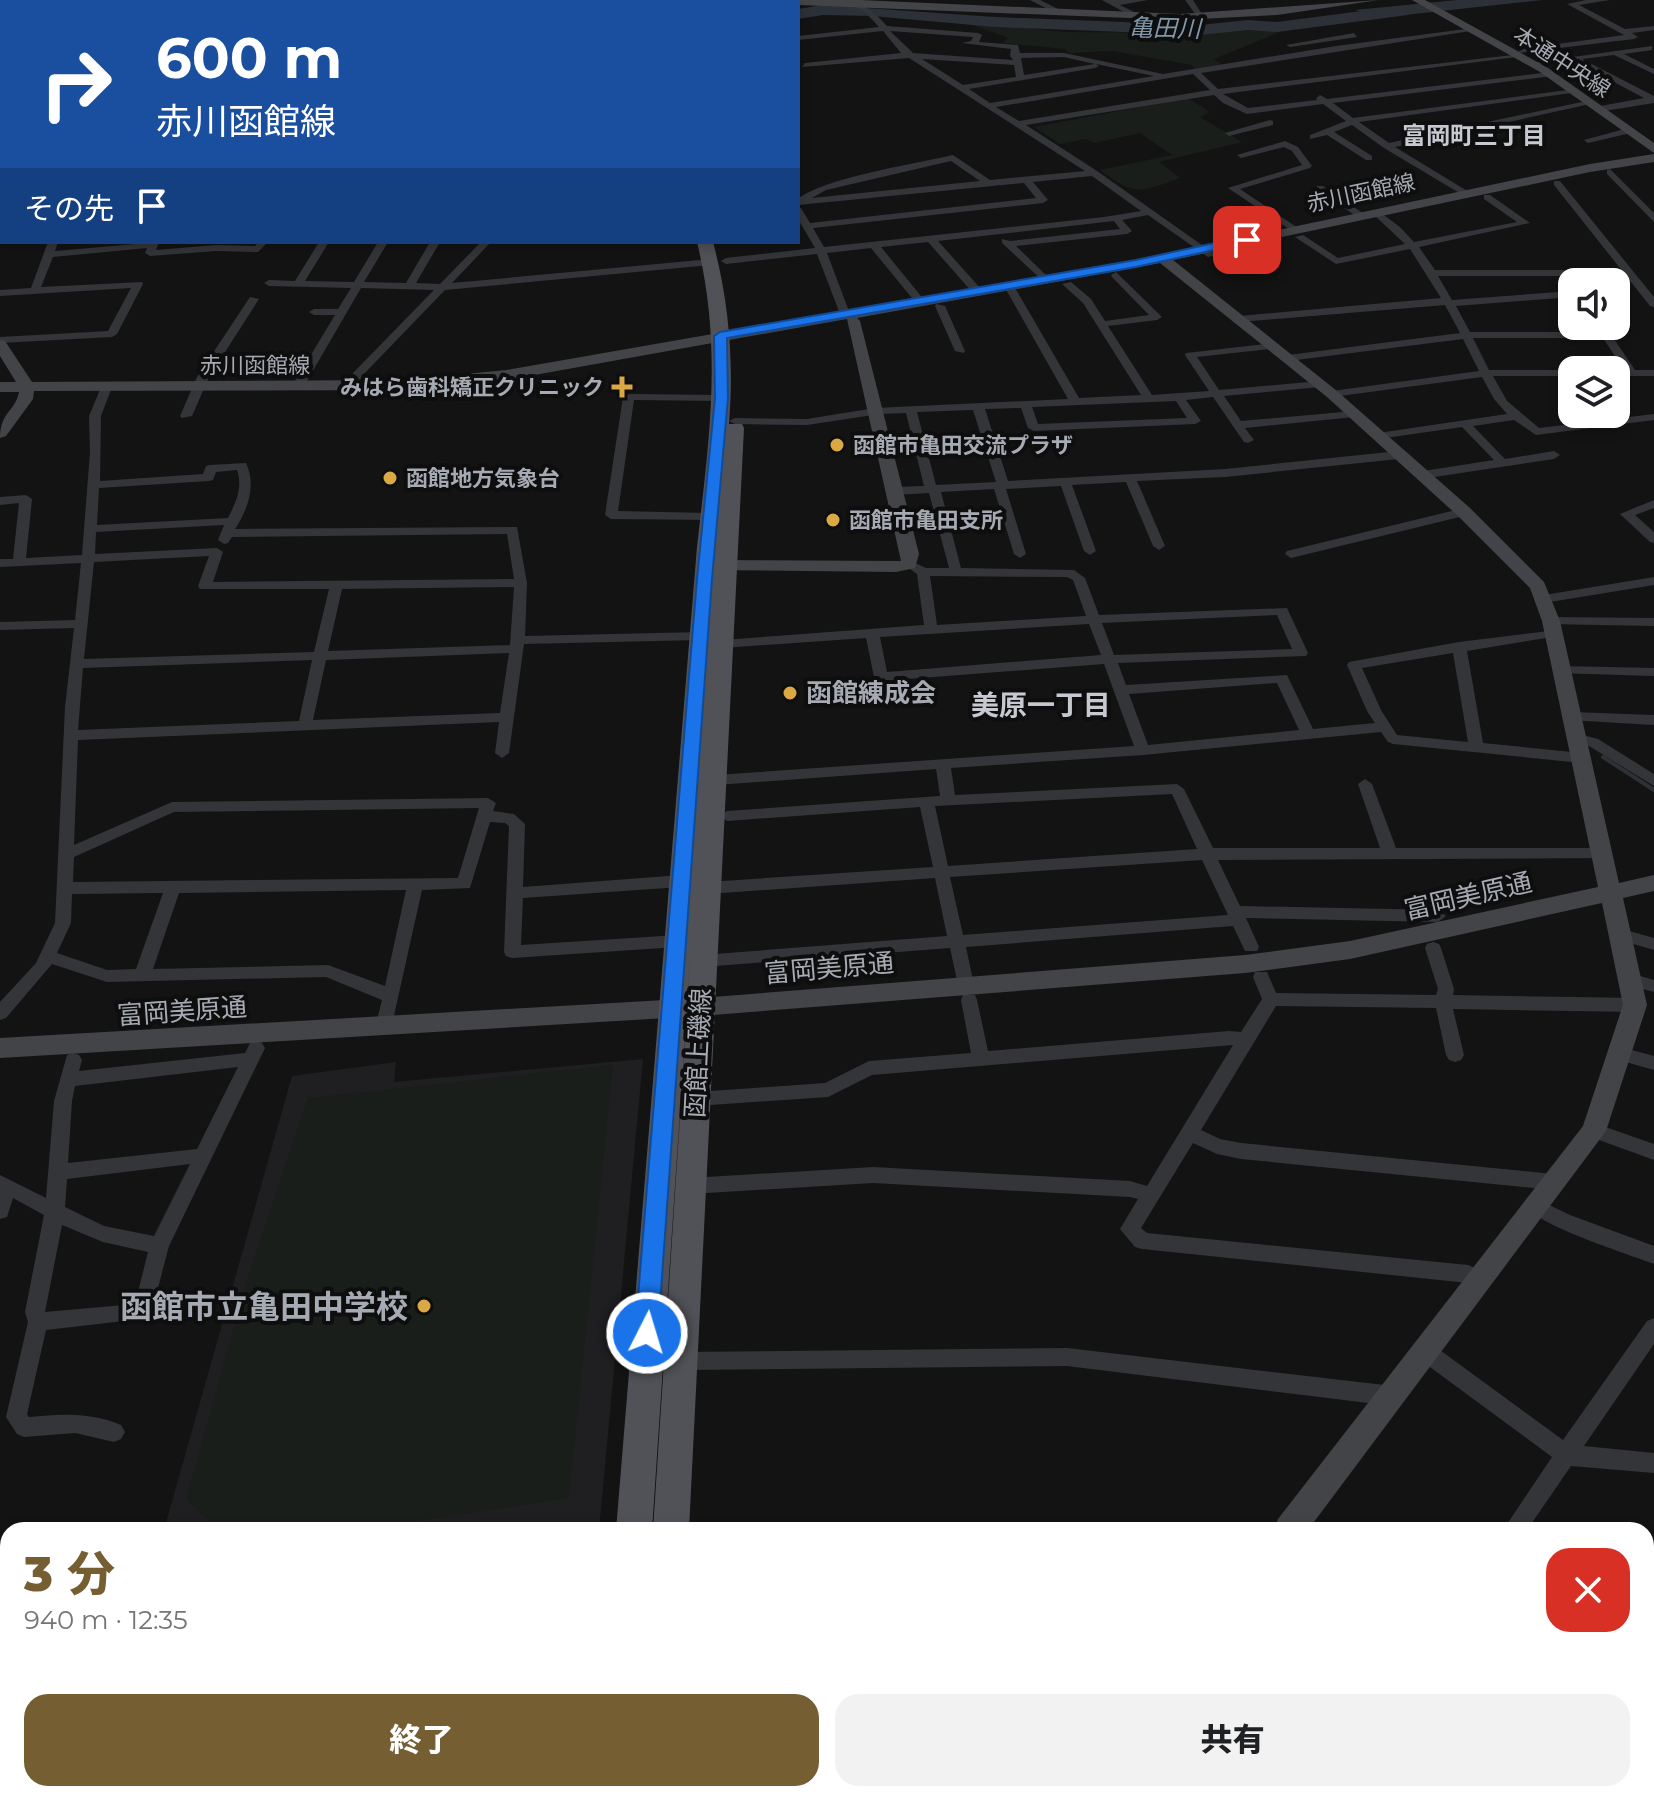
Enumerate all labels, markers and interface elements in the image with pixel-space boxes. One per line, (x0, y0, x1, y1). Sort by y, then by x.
water label: 亀田川 (1129, 13, 1204, 43)
street label: 本通中央線 (1509, 21, 1615, 103)
text: 600 m (156, 24, 342, 92)
icon: right (24, 32, 128, 136)
text: 赤川函館線 (156, 99, 336, 143)
district label: 富岡町三丁目 (1402, 121, 1546, 150)
street label: 赤川函館線 (1304, 168, 1418, 218)
icon: arrive (130, 184, 174, 228)
text: その先 (24, 190, 114, 227)
pin (1213, 206, 1281, 274)
icon: arrive (1225, 218, 1269, 262)
map controls (1558, 268, 1630, 428)
button: sound (1558, 268, 1630, 340)
street label: 赤川函館線 (200, 352, 310, 379)
button: layers (1558, 356, 1630, 428)
place label: みはら歯科矯正クリニック (340, 374, 604, 401)
marker: みはら歯科矯正クリニック (611, 376, 633, 398)
place label: 函館市亀田交流プラザ (853, 432, 1073, 459)
marker: 函館市亀田交流プラザ (828, 436, 846, 454)
place label: 函館地方気象台 (406, 465, 560, 492)
marker: 函館地方気象台 (381, 469, 399, 487)
place label: 函館市亀田支所 (849, 507, 1003, 534)
marker: 函館市亀田支所 (824, 511, 842, 529)
place label: 函館練成会 (806, 677, 936, 709)
marker: 函館練成会 (781, 684, 799, 702)
district label: 美原一丁目 (971, 688, 1111, 722)
street label: 富岡美原通 (1401, 866, 1535, 926)
street label: 富岡美原通 (763, 946, 895, 990)
street label: 函館上磯線 (679, 987, 717, 1119)
street label: 富岡美原通 (116, 991, 248, 1031)
place label: 函館市立亀田中学校 (120, 1287, 408, 1326)
position arrow (605, 1291, 689, 1375)
marker: 函館市立亀田中学校 (415, 1297, 433, 1315)
text: 3 分 (24, 1545, 115, 1603)
button: close (1546, 1548, 1630, 1632)
text: 940 m · 12:35 (24, 1604, 188, 1636)
button: 終了 (24, 1694, 819, 1786)
button: 共有 (835, 1694, 1630, 1786)

